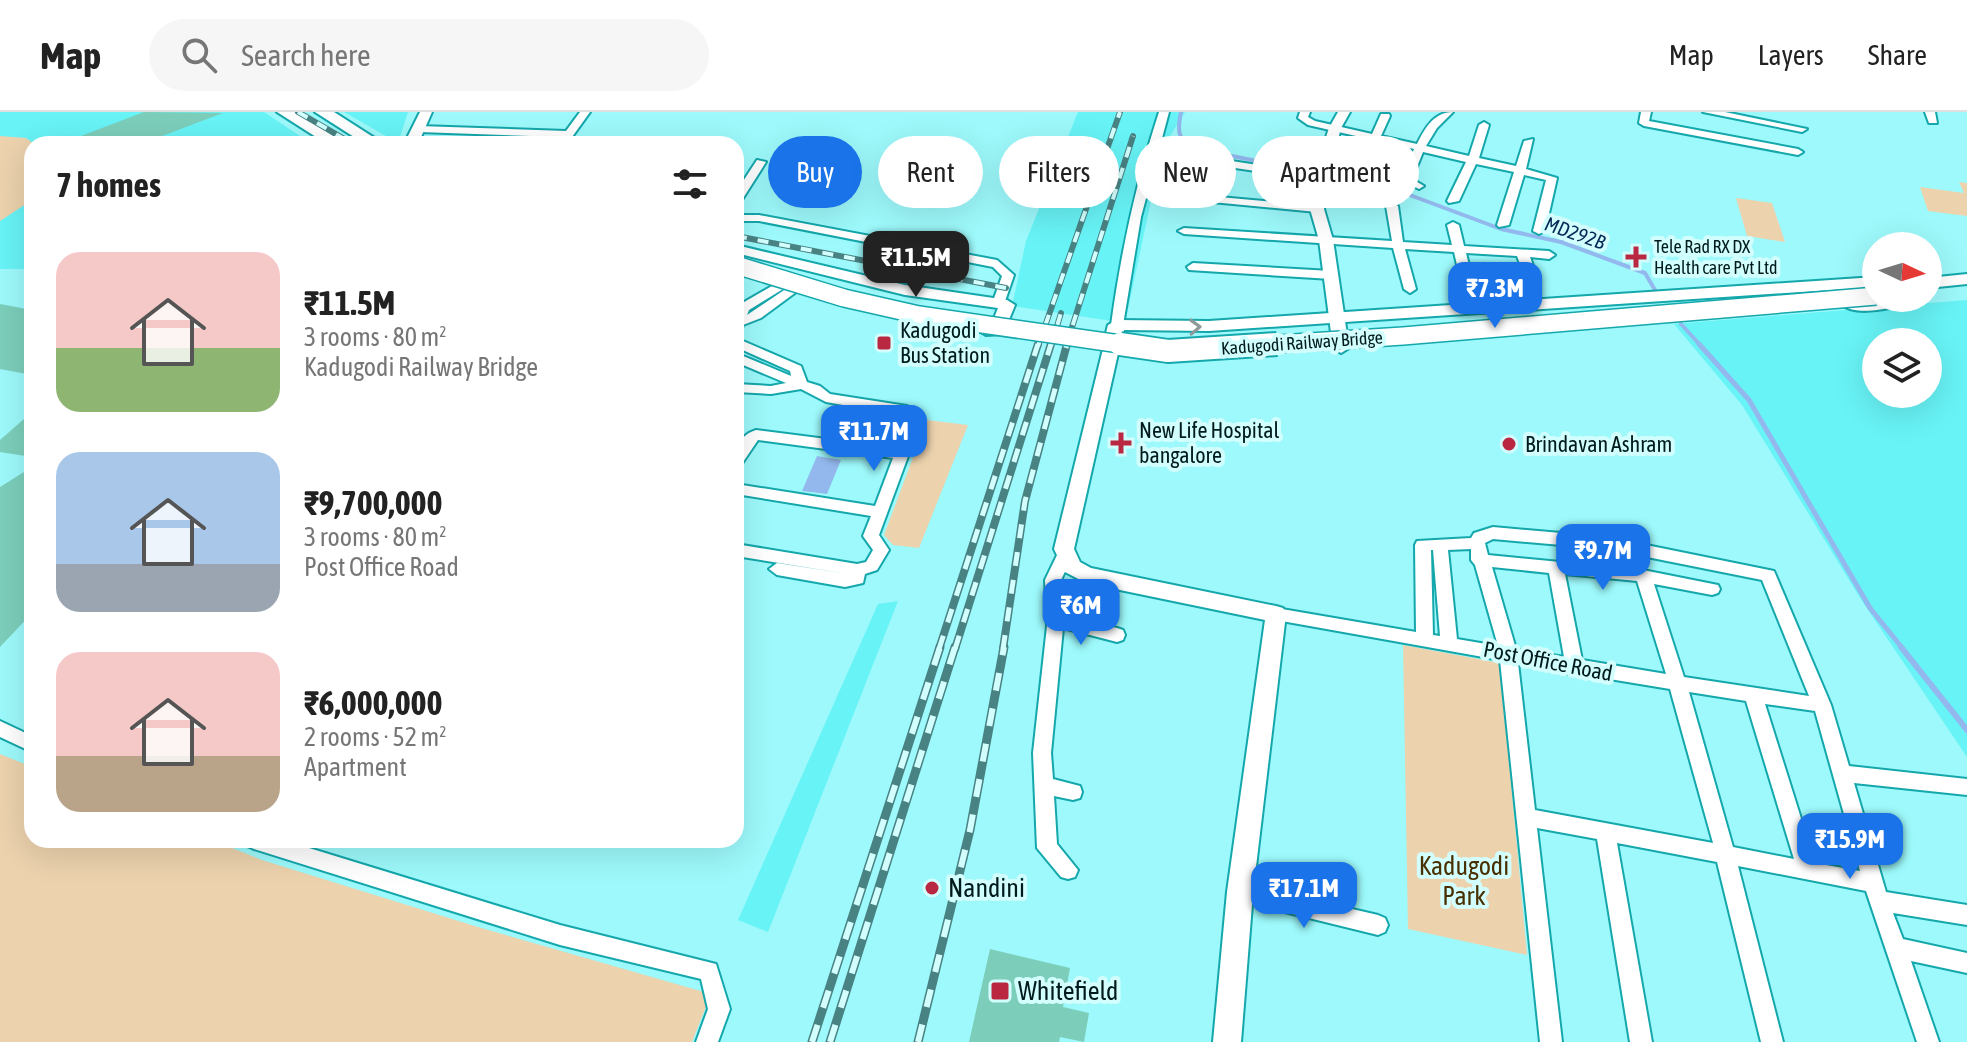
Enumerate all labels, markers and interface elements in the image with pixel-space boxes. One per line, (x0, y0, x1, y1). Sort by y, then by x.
search box (149, 19, 709, 91)
icon: search (177, 33, 221, 77)
text: Map (40, 34, 101, 77)
text: Search here (241, 38, 371, 72)
text: Map (1669, 39, 1714, 71)
text: Layers (1758, 39, 1824, 71)
text: Share (1868, 39, 1927, 71)
chip: Buy (768, 136, 862, 208)
chip: Rent (878, 136, 983, 208)
chip: Filters (999, 136, 1119, 208)
chip: New (1135, 136, 1236, 208)
chip: Apartment (1252, 136, 1419, 208)
icon: filters (668, 162, 712, 206)
text: 7 homes (56, 165, 161, 204)
water label: MD292B (1542, 212, 1609, 254)
pin: ₹11.5M (851, 231, 981, 299)
north arrow (1862, 232, 1942, 312)
map controls (1862, 232, 1942, 408)
place label: Tele Rad RX DX Health care Pvt Ltd (1654, 236, 1778, 278)
text: ₹11.5M (881, 242, 951, 272)
marker: Tele Rad RX DX Health care Pvt Ltd (1625, 246, 1647, 268)
pin: ₹7.3M (1439, 262, 1551, 330)
text: ₹7.3M (1466, 273, 1524, 303)
text: ₹11.5M (304, 283, 395, 322)
icon: home (120, 284, 216, 380)
place label: Kadugodi Bus Station (900, 317, 990, 368)
one-way arrow (1189, 318, 1202, 335)
text: 3 rooms · 80 m² (304, 322, 446, 352)
street label: Kadugodi Railway Bridge (1220, 326, 1384, 359)
button: layers (1862, 328, 1942, 408)
marker: Kadugodi Bus Station (875, 334, 893, 352)
text: Kadugodi Railway Bridge (304, 352, 538, 382)
pin: ₹11.7M (809, 405, 939, 473)
text: ₹11.7M (839, 416, 909, 446)
place label: New Life Hospital bangalore (1139, 417, 1279, 468)
place label: Brindavan Ashram (1525, 431, 1672, 457)
marker: New Life Hospital bangalore (1110, 432, 1132, 454)
marker: Brindavan Ashram (1500, 435, 1518, 453)
text: ₹9,700,000 (304, 483, 443, 522)
icon: home (120, 484, 216, 580)
text: 3 rooms · 80 m² (304, 522, 446, 552)
pin: ₹9.7M (1547, 524, 1659, 592)
text: ₹9.7M (1574, 535, 1632, 565)
text: Post Office Road (304, 552, 459, 582)
pin: ₹6M (1042, 579, 1120, 647)
text: ₹6M (1061, 590, 1101, 620)
street label: Post Office Road (1481, 636, 1615, 686)
text: ₹6,000,000 (304, 683, 443, 722)
icon: home (120, 684, 216, 780)
text: 2 rooms · 52 m² (304, 722, 446, 752)
text: Apartment (304, 752, 407, 782)
pin: ₹15.9M (1785, 813, 1915, 881)
text: ₹15.9M (1815, 824, 1885, 854)
park label: Kadugodi Park (1419, 851, 1509, 911)
pin: ₹17.1M (1239, 862, 1369, 930)
place label: Nandini (948, 873, 1025, 903)
text: ₹17.1M (1269, 873, 1339, 903)
marker: Nandini (923, 879, 941, 897)
place label: Whitefield (1018, 976, 1118, 1006)
marker: Whitefield (989, 980, 1011, 1002)

